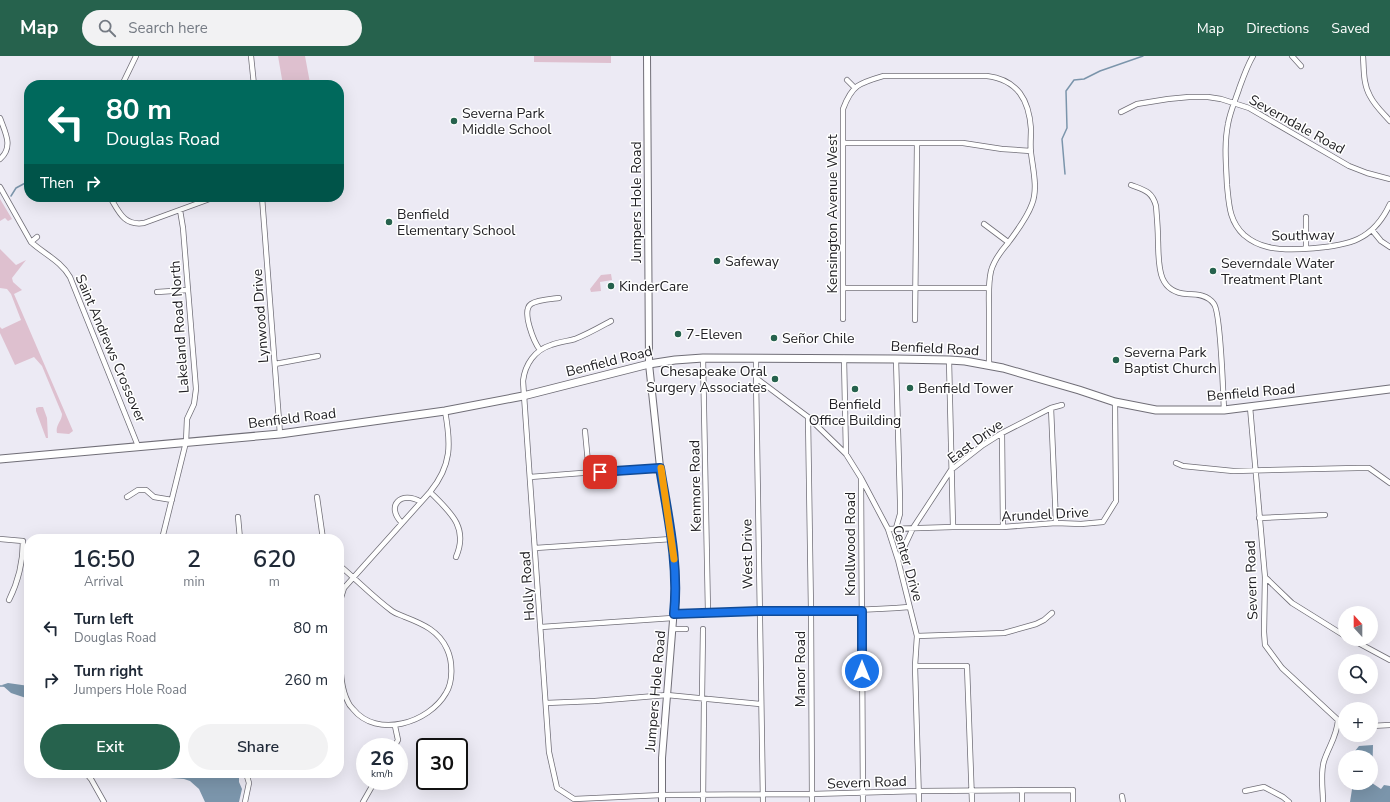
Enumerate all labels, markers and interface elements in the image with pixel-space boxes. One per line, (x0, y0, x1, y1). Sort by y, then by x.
search box (82, 10, 362, 46)
text: Map (20, 15, 58, 41)
icon: search (96, 17, 118, 39)
text: Search here (128, 18, 208, 38)
text: Map (1197, 19, 1224, 38)
text: Directions (1246, 19, 1309, 38)
text: Saved (1331, 19, 1370, 38)
street label: Severndale Road (1245, 90, 1348, 159)
text: 80 m (106, 91, 172, 129)
icon: left (40, 96, 92, 148)
place label: Severna Park Middle School (462, 104, 552, 139)
marker: Severna Park Middle School (449, 116, 459, 126)
text: Douglas Road (106, 127, 220, 151)
street label: Kensington Avenue West (823, 134, 842, 294)
street label: Jumpers Hole Road (627, 141, 646, 264)
icon: right (82, 172, 104, 194)
text: Then (40, 173, 74, 193)
place label: Benfield Elementary School (397, 205, 516, 240)
marker: Benfield Elementary School (384, 217, 394, 227)
street label: Southway (1271, 225, 1336, 246)
place label: Safeway (725, 252, 780, 271)
place label: Severndale Water Treatment Plant (1221, 254, 1335, 289)
marker: Safeway (712, 256, 722, 266)
street label: Lakeland Road North (165, 260, 194, 394)
marker: Severndale Water Treatment Plant (1208, 266, 1218, 276)
street label: Lynwood Drive (248, 268, 273, 364)
street label: Saint Andrews Crossover (71, 271, 150, 425)
place label: KinderCare (619, 277, 689, 296)
marker: KinderCare (606, 281, 616, 291)
place label: 7-Eleven (686, 325, 742, 344)
marker: 7-Eleven (673, 329, 683, 339)
place label: Señor Chile (782, 329, 855, 348)
marker: Señor Chile (769, 333, 779, 343)
street label: Benfield Road (890, 337, 980, 360)
street label: Benfield Road (564, 342, 654, 381)
place label: Severna Park Baptist Church (1124, 343, 1217, 378)
marker: Severna Park Baptist Church (1111, 355, 1121, 365)
place label: Chesapeake Oral Surgery Associates (646, 362, 768, 397)
marker: Chesapeake Oral Surgery Associates (770, 374, 780, 384)
place label: Benfield Tower (918, 379, 1013, 398)
street label: Benfield Road (1206, 379, 1296, 406)
marker: Benfield Tower (905, 383, 915, 393)
marker: Benfield Office Building (850, 384, 860, 394)
place label: Benfield Office Building (809, 395, 901, 430)
street label: Benfield Road (247, 404, 337, 433)
street label: East Drive (944, 415, 1007, 468)
street label: Kenmore Road (685, 440, 706, 532)
pin (583, 455, 617, 489)
icon: arrive (589, 461, 611, 483)
street label: Knollwood Road (841, 492, 860, 596)
street label: Arundel Drive (1001, 503, 1089, 526)
street label: West Drive (737, 519, 758, 589)
street label: Center Drive (888, 523, 927, 603)
street label: Severn Road (1241, 540, 1262, 620)
text: 16:50 (72, 543, 135, 575)
text: 2 (187, 543, 201, 575)
text: 620 (253, 543, 296, 575)
street label: Holly Road (516, 550, 539, 622)
text: Arrival (84, 573, 123, 591)
text: min (183, 573, 205, 591)
text: m (269, 573, 280, 591)
north arrow (1338, 606, 1378, 646)
map controls (1338, 606, 1378, 790)
text: Turn left (74, 609, 133, 629)
icon: left (40, 617, 62, 639)
text: 80 m (293, 618, 328, 638)
text: Douglas Road (74, 629, 156, 647)
street label: Jumpers Hole Road (641, 630, 670, 753)
street label: Manor Road (791, 631, 810, 707)
position arrow (841, 650, 883, 692)
button: search (1338, 654, 1378, 694)
text: Turn right (74, 661, 143, 681)
icon: right (40, 669, 62, 691)
text: 260 m (284, 670, 328, 690)
text: Jumpers Hole Road (74, 681, 187, 699)
button: + (1338, 702, 1378, 742)
button: Exit (40, 724, 180, 770)
button: Share (188, 724, 328, 770)
speed limit sign: 30 (416, 738, 468, 790)
text: 26 (370, 745, 394, 772)
button: − (1338, 750, 1378, 790)
text: km/h (371, 767, 393, 781)
street label: Severn Road (827, 772, 907, 793)

